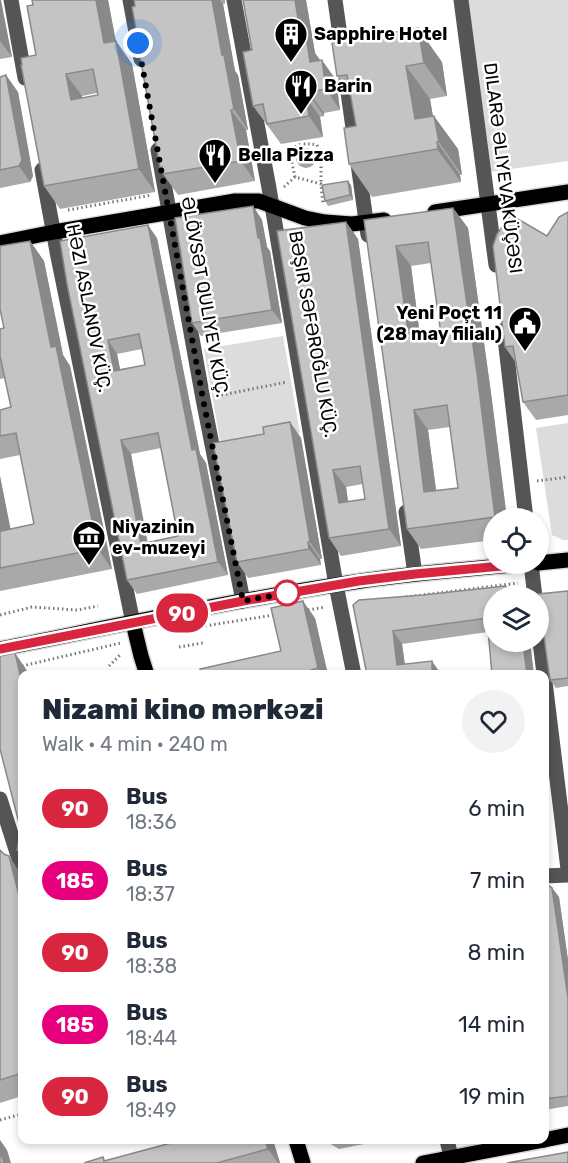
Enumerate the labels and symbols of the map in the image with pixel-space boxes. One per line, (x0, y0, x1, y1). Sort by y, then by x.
building icon: Sapphire Hotel (273, 16, 309, 63)
place label: Sapphire Hotel (314, 23, 447, 45)
your location (123, 28, 153, 58)
street label: DILARƏ ƏLIYEVA KÜÇƏSI (479, 61, 527, 275)
restaurant icon: Barin (283, 68, 319, 115)
place label: Barin (324, 75, 372, 97)
restaurant icon: Bella Pizza (197, 137, 233, 184)
place label: Bella Pizza (238, 144, 334, 166)
street label: ƏLÖVSƏT QULIYEV KÜÇ. (176, 195, 234, 399)
street label: HƏZI ASLANOV KÜÇ. (62, 222, 116, 394)
street label: BƏŞIR SƏFƏROĞLU KÜÇ. (284, 229, 342, 439)
place label: Yeni Poçt 11 (28 may filialı) (377, 302, 502, 345)
public building icon: Yeni Poçt 11 (28 may filialı) (507, 305, 543, 352)
place label: Niyazinin ev-muzeyi (112, 516, 205, 559)
museum icon: Niyazinin ev-muzeyi (71, 519, 107, 566)
unlabelled marker (274, 580, 300, 606)
line badge: 90 (155, 594, 209, 632)

